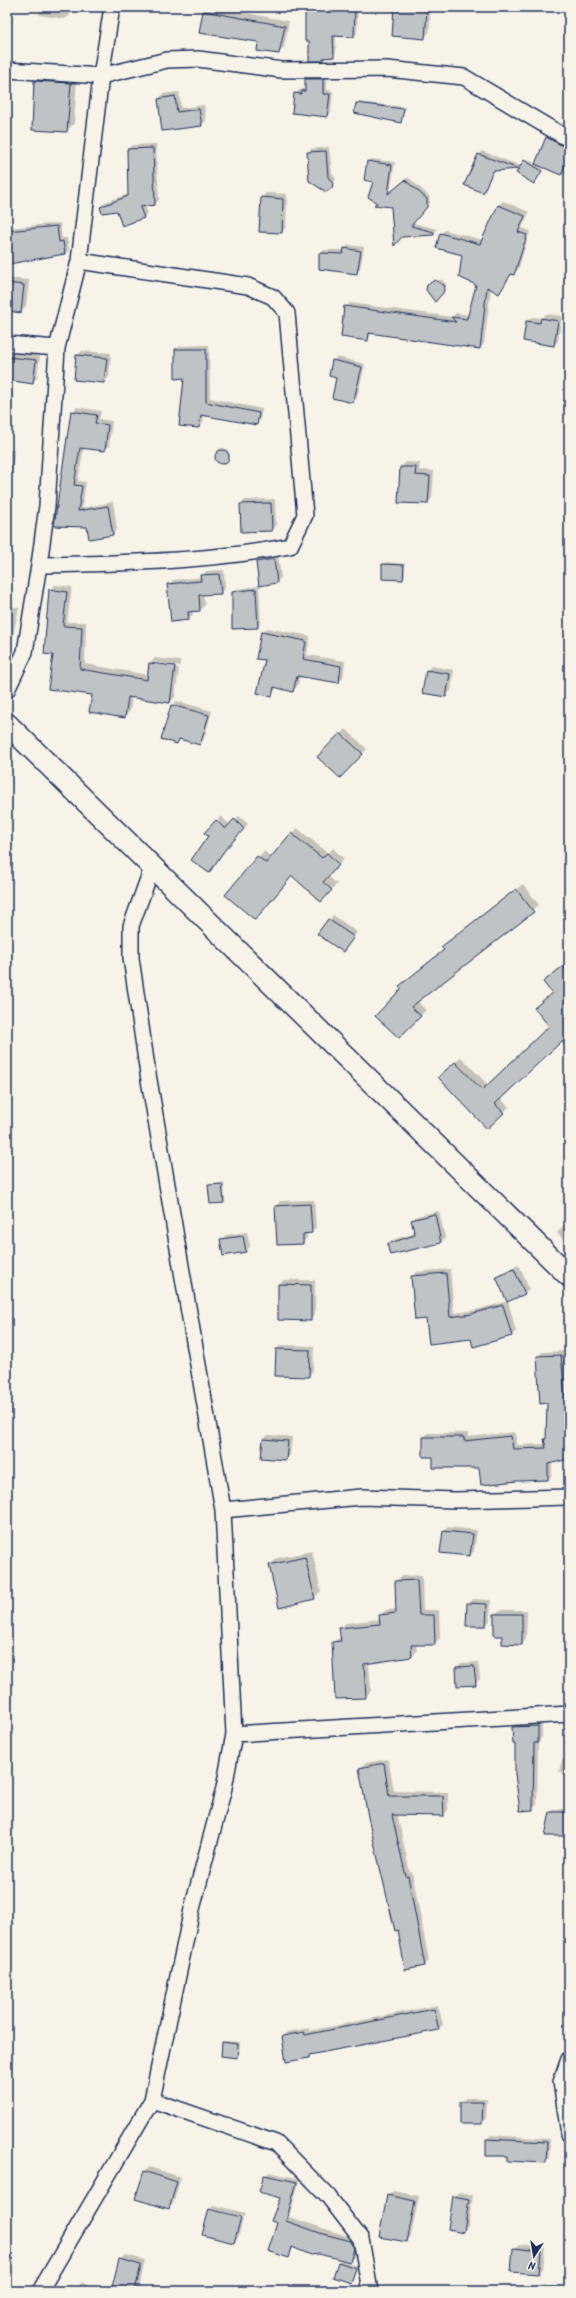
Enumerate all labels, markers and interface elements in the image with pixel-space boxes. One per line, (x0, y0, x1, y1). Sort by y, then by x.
north arrow (514, 2236, 554, 2276)
text: N (527, 2255, 537, 2274)

